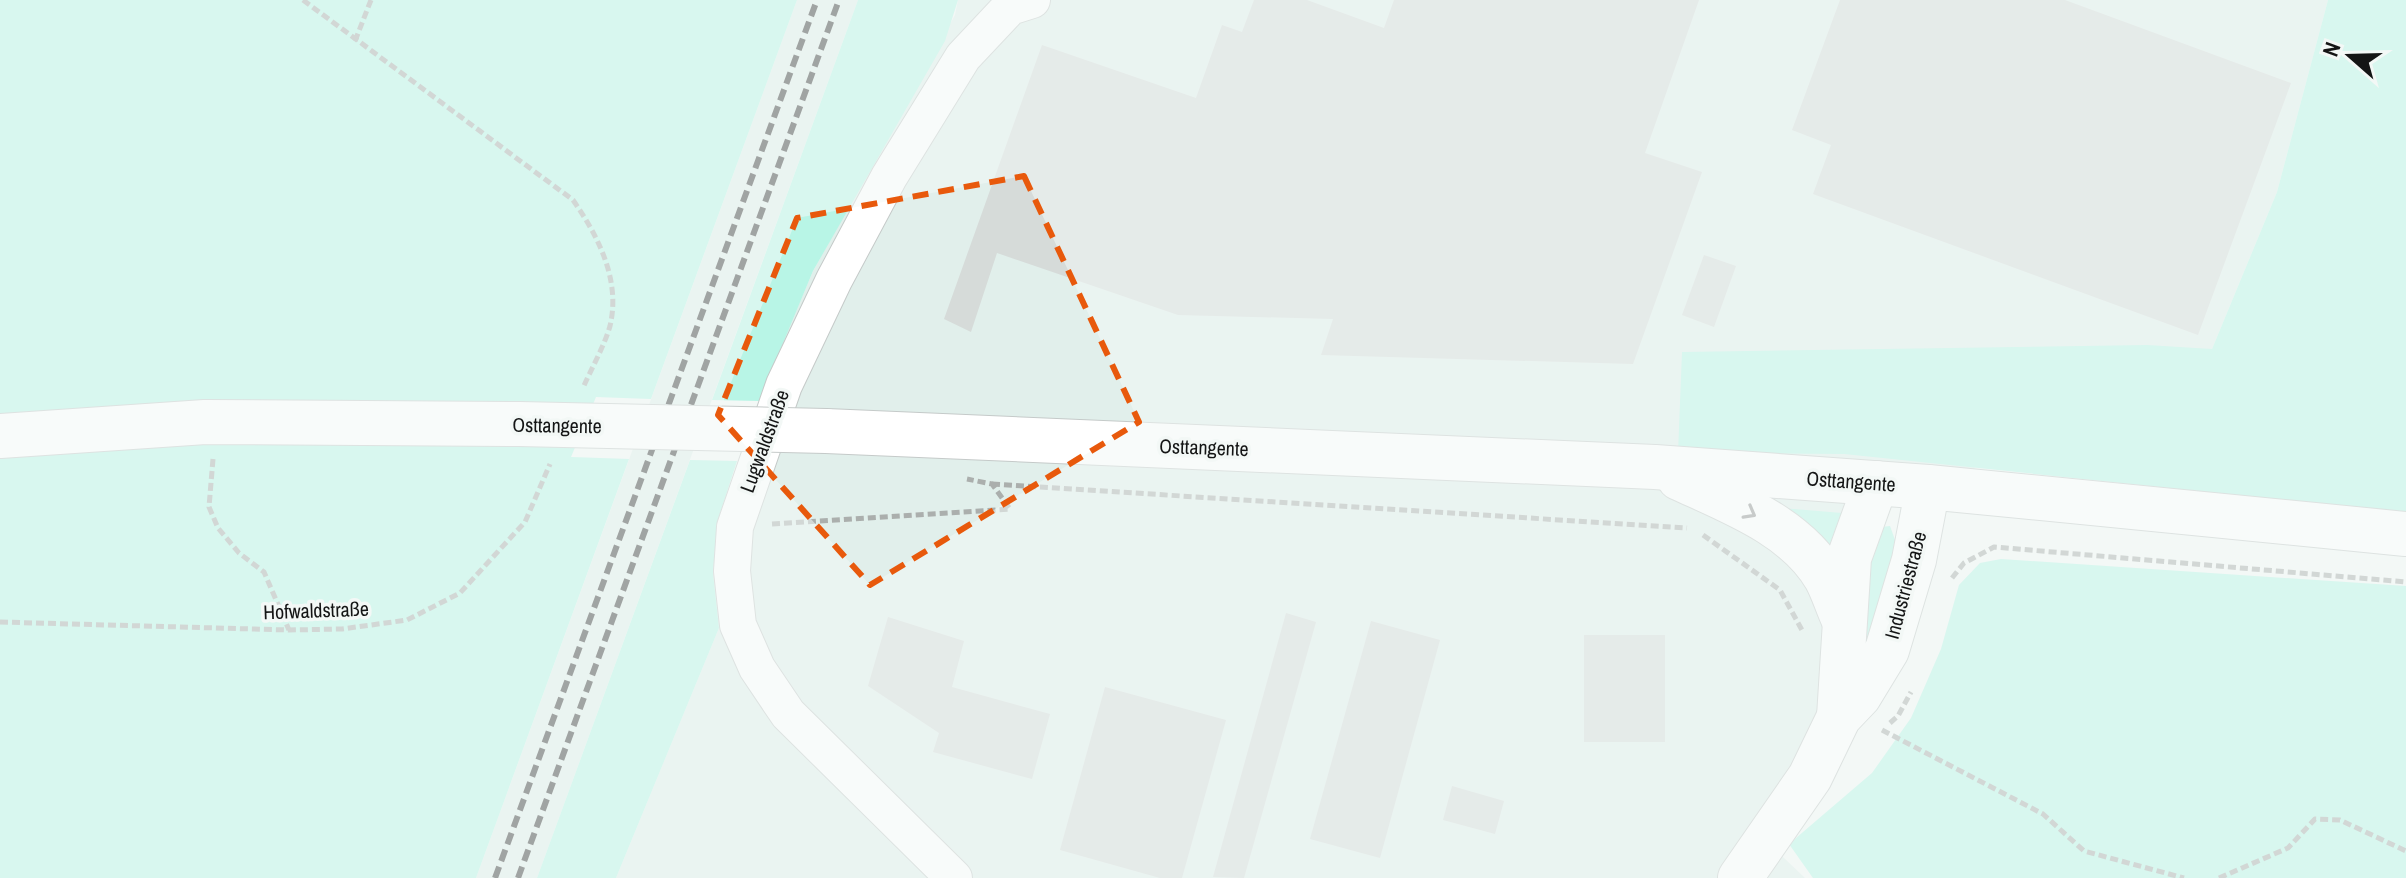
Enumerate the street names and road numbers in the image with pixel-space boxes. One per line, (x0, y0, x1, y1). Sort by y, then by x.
street label: Lugwaldstraße (733, 386, 795, 496)
street label: Osttangente (512, 411, 602, 439)
street label: Osttangente (1159, 432, 1249, 462)
street label: Osttangente (1805, 464, 1897, 498)
street label: Industriestraße (1878, 528, 1932, 642)
street label: Hofwaldstraße (263, 595, 369, 625)

